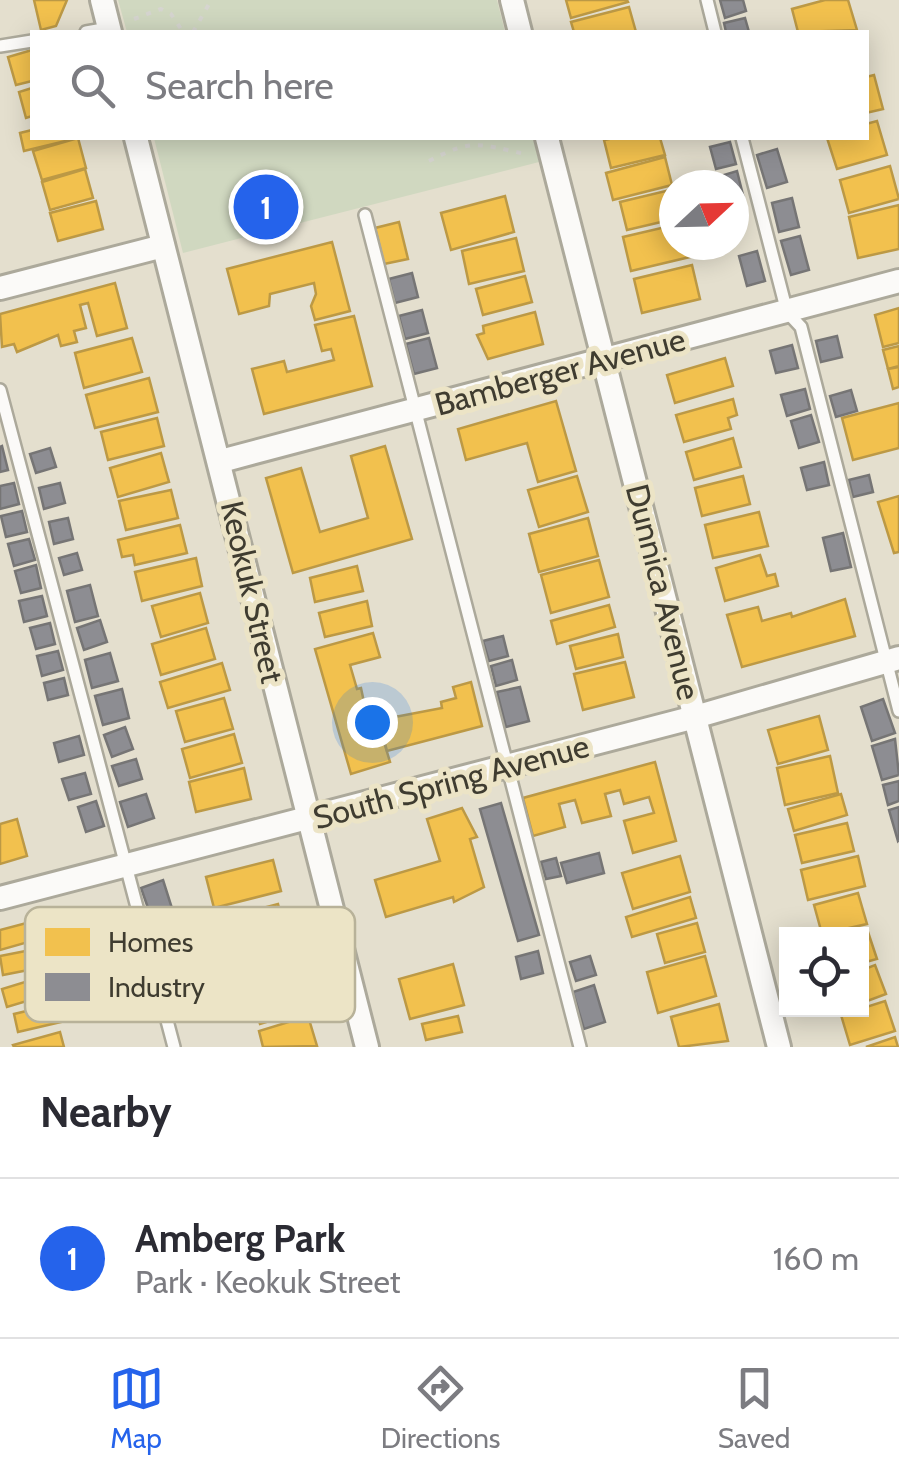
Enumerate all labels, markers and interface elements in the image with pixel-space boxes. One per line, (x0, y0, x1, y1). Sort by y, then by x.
search box (30, 30, 869, 140)
icon: search (65, 58, 120, 113)
text: Search here (145, 62, 334, 109)
pin: 1 (234, 170, 298, 244)
north arrow (659, 170, 749, 260)
street label: Bamberger Avenue (430, 319, 689, 424)
street label: Dunnica Avenue (618, 480, 709, 704)
street label: Keokuk Street (213, 497, 292, 687)
your location (347, 697, 398, 748)
street label: South Spring Avenue (309, 726, 593, 837)
legend (25, 907, 355, 1022)
text: Homes (108, 925, 193, 959)
map controls (779, 927, 869, 1017)
button: locate (779, 927, 869, 1017)
text: Industry (108, 970, 205, 1004)
text: Nearby (40, 1086, 172, 1138)
text: Amberg Park (135, 1215, 345, 1262)
text: 1 (67, 1239, 78, 1278)
text: 160 m (773, 1239, 859, 1278)
text: Park · Keokuk Street (135, 1262, 401, 1301)
tab: Map (109, 1361, 164, 1455)
tab: Directions (381, 1361, 500, 1455)
tab: Saved (718, 1361, 790, 1455)

